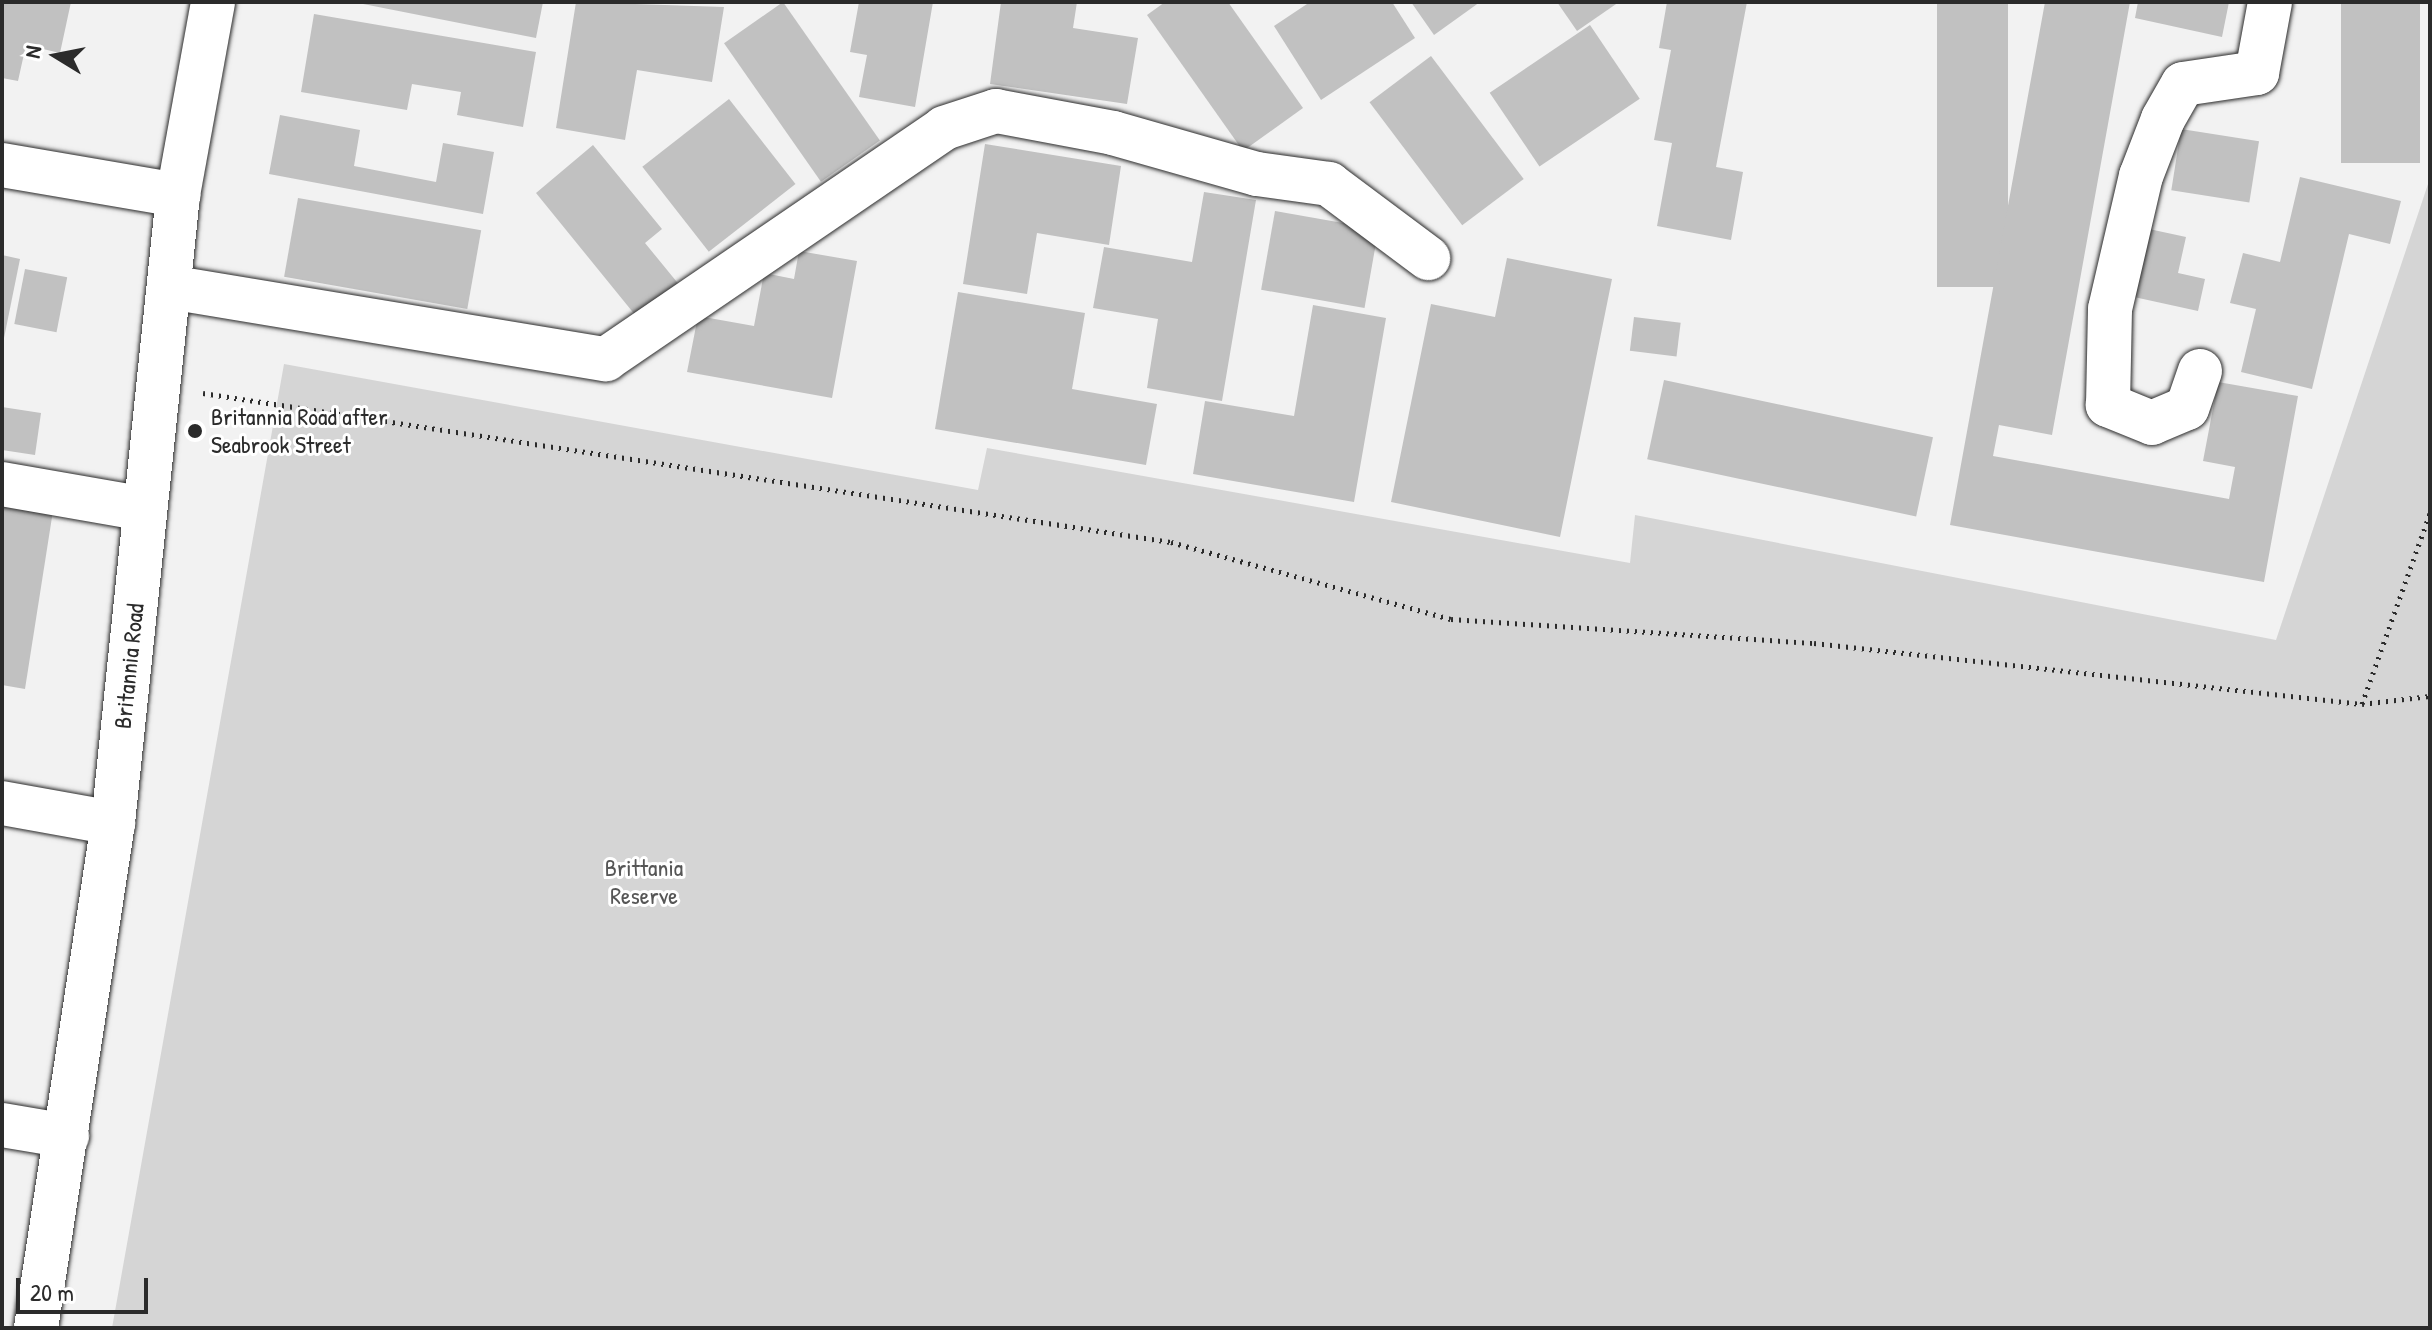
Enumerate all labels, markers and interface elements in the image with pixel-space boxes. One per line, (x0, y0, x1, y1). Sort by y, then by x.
north arrow (16, 16, 96, 96)
text: N (17, 43, 48, 60)
place label: Britannia Road after Seabrook Street (211, 403, 387, 459)
marker: Britannia Road after Seabrook Street (186, 422, 204, 440)
street label: Britannia Road (108, 602, 150, 730)
park label: Brittania Reserve (605, 854, 683, 910)
scale bar (20, 1262, 152, 1312)
text: 20 m (30, 1276, 74, 1308)

